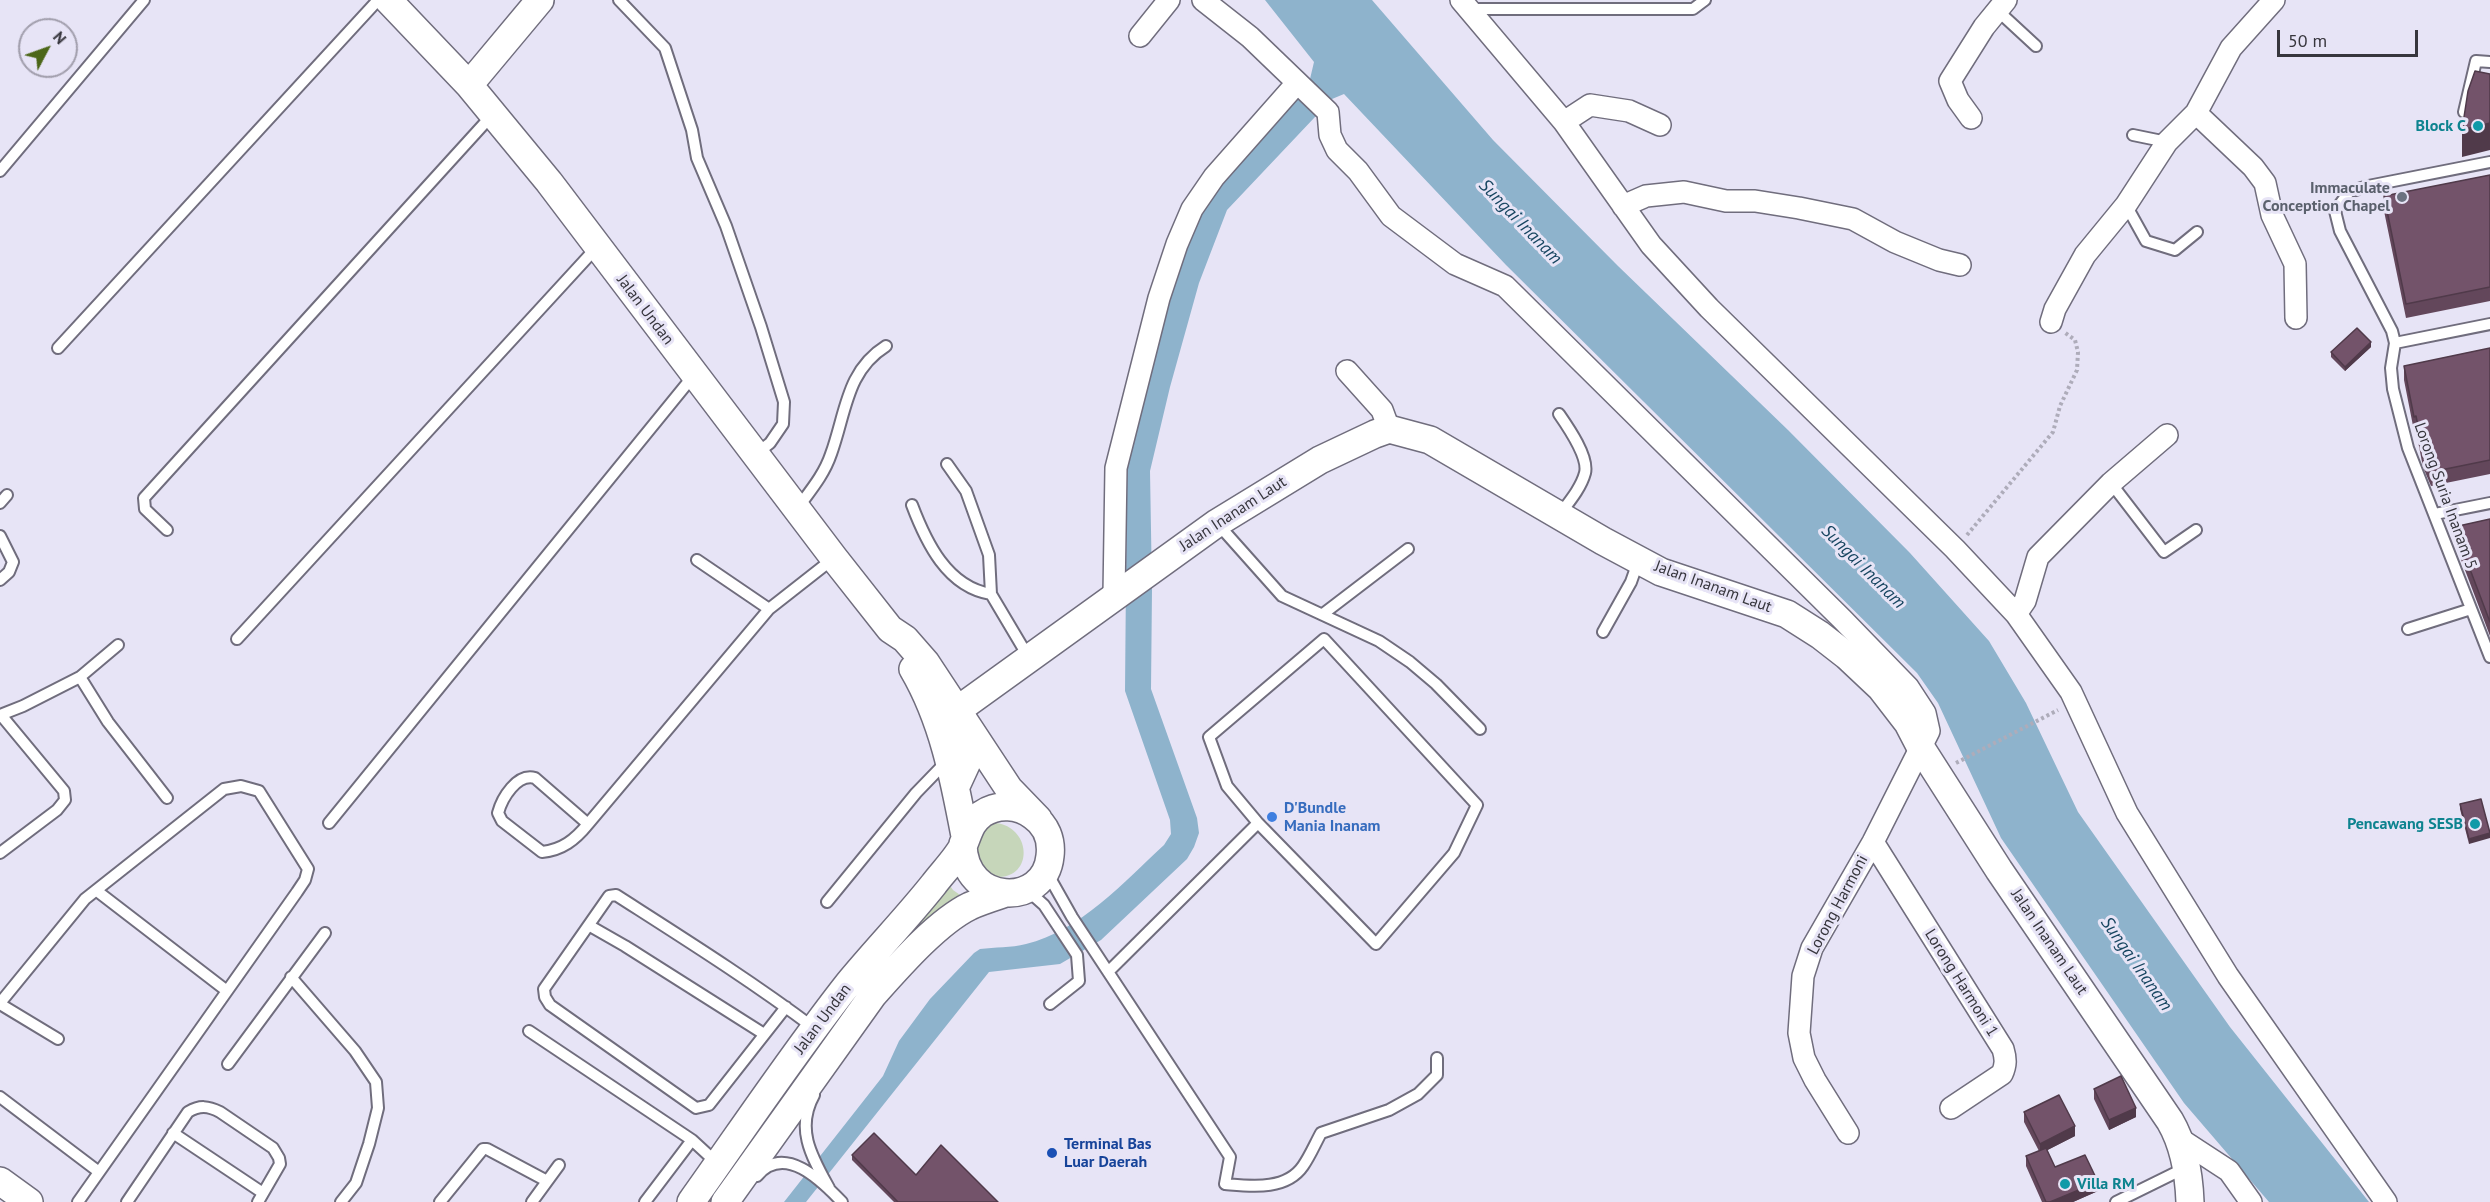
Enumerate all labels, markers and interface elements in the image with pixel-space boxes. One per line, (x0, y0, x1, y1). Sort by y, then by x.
north arrow (18, 18, 78, 78)
scale bar (2280, 18, 2421, 56)
text: N (49, 27, 71, 48)
text: 50 m (2288, 29, 2327, 52)
place label: Block C (2415, 116, 2466, 136)
marker: Block C (2471, 119, 2485, 133)
water label: Sungai Inanam (1474, 175, 1566, 269)
place label: Immaculate Conception Chapel (2263, 178, 2390, 216)
marker: Immaculate Conception Chapel (2395, 190, 2409, 204)
street label: Jalan Undan (612, 271, 678, 349)
street label: Lorong Suria Inanam 5 (2410, 420, 2480, 572)
street label: Jalan Inanam Laut (1176, 472, 1290, 556)
water label: Sungai Inanam (1816, 520, 1910, 614)
street label: Jalan Inanam Laut (1652, 557, 1774, 617)
place label: D'Bundle Mania Inanam (1284, 798, 1380, 836)
marker: D'Bundle Mania Inanam (1265, 810, 1279, 824)
place label: Pencawang SESB (2347, 814, 2463, 834)
marker: Pencawang SESB (2468, 817, 2482, 831)
street label: Lorong Harmoni (1804, 852, 1872, 958)
street label: Jalan Inanam Laut (2007, 885, 2091, 999)
water label: Sungai Inanam (2096, 913, 2176, 1015)
street label: Lorong Harmoni 1 (1920, 926, 2002, 1040)
street label: Jalan Undan (790, 980, 856, 1058)
place label: Terminal Bas Luar Daerah (1064, 1134, 1152, 1172)
marker: Terminal Bas Luar Daerah (1045, 1146, 1059, 1160)
place label: Villa RM (2077, 1174, 2135, 1194)
marker: Villa RM (2058, 1177, 2072, 1191)

